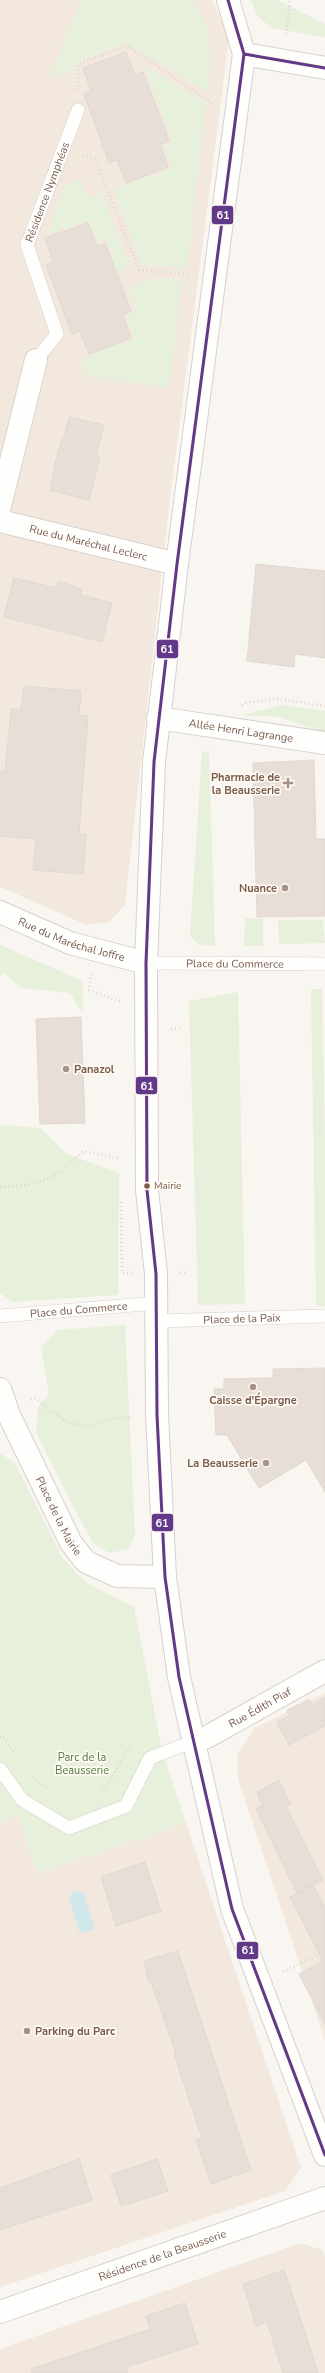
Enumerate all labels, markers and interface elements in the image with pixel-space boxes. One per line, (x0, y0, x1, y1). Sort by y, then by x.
street label: Résidence Nymphéas (21, 140, 73, 244)
line badge: 61 (211, 205, 234, 225)
text: 61 (216, 208, 230, 223)
street label: Rue du Maréchal Leclerc (28, 521, 149, 564)
line badge: 61 (156, 639, 179, 659)
text: 61 (160, 642, 174, 657)
street label: Allée Henri Lagrange (188, 715, 294, 746)
place label: Pharmacie de la Beausserie (211, 770, 280, 798)
marker: Pharmacie de la Beausserie (283, 778, 293, 788)
place label: Nuance (239, 881, 277, 896)
marker: Nuance (280, 883, 290, 893)
street label: Rue du Maréchal Joffre (16, 914, 127, 965)
street label: Place du Commerce (186, 956, 284, 971)
place label: Panazol (74, 1062, 115, 1077)
marker: Panazol (61, 1064, 71, 1074)
line badge: 61 (135, 1076, 158, 1095)
text: 61 (140, 1079, 154, 1094)
place label: Mairie (154, 1179, 181, 1193)
marker: Mairie (142, 1181, 152, 1191)
street label: Place du Commerce (29, 1298, 128, 1321)
street label: Place de la Paix (203, 1310, 281, 1327)
marker: Caisse d'Épargne (248, 1382, 258, 1392)
place label: Caisse d'Épargne (209, 1392, 297, 1408)
place label: La Beausserie (187, 1456, 258, 1471)
marker: La Beausserie (261, 1458, 271, 1468)
street label: Place de la Mairie (32, 1474, 85, 1559)
line badge: 61 (151, 1513, 174, 1532)
text: 61 (155, 1516, 169, 1531)
street label: Rue Édith Piaf (226, 1684, 294, 1731)
park label: Parc de la Beausserie (55, 1750, 109, 1778)
line badge: 61 (236, 1941, 259, 1960)
text: 61 (241, 1943, 255, 1958)
place label: Parking du Parc (35, 2024, 116, 2039)
marker: Parking du Parc (22, 2026, 32, 2036)
street label: Résidence de la Beausserie (96, 2226, 228, 2284)

